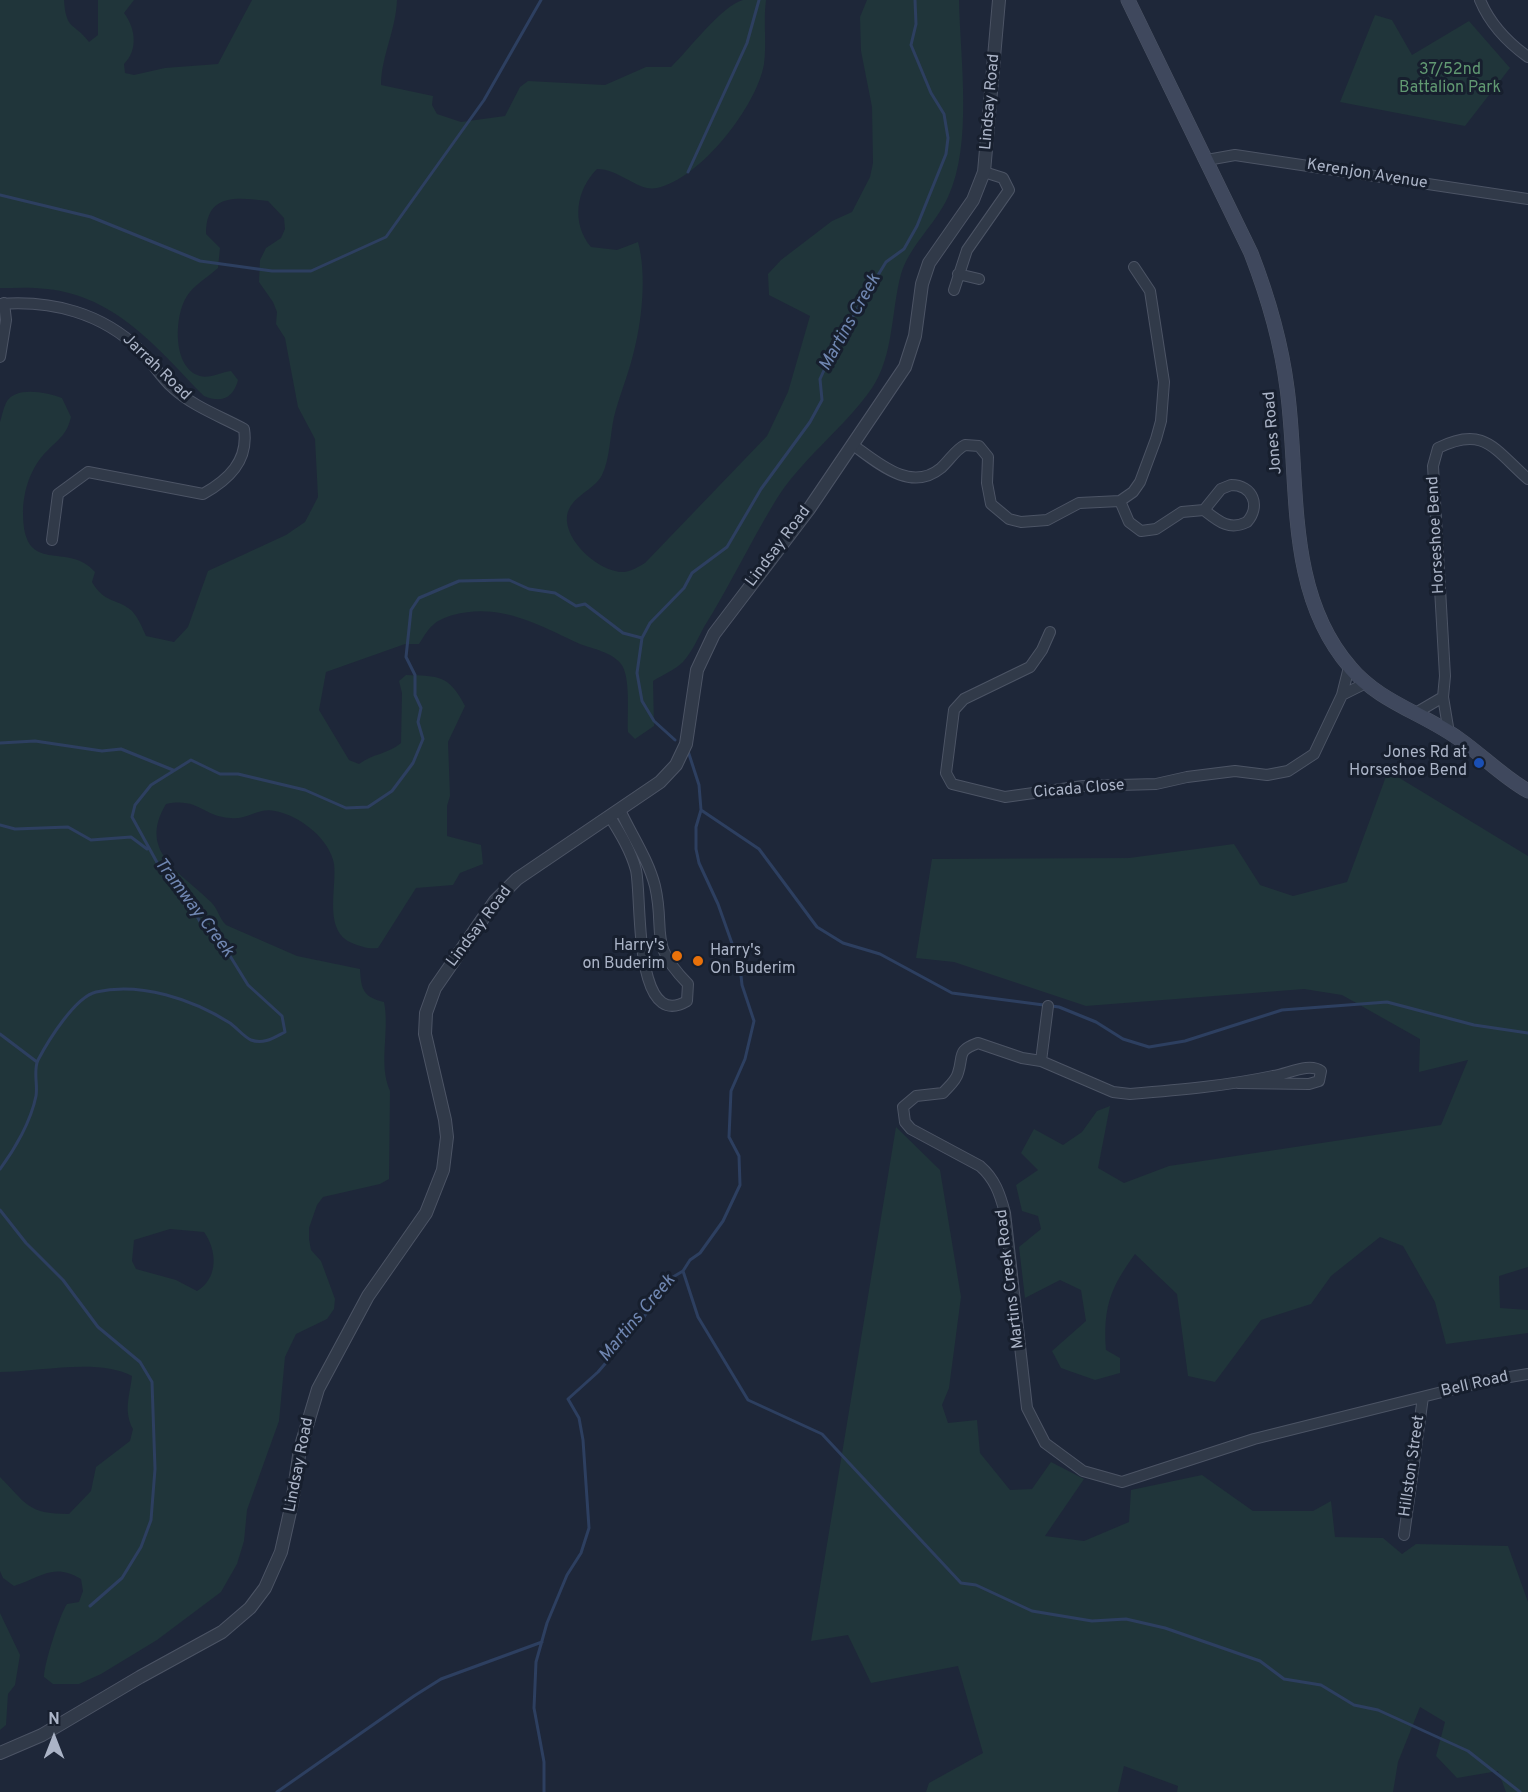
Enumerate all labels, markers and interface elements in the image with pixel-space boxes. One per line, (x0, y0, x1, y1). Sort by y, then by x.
street label: Lindsay Road (977, 53, 1005, 151)
park label: 37/52nd Battalion Park (1399, 61, 1501, 99)
street label: Kerenjon Avenue (1305, 156, 1429, 194)
water label: Martins Creek (815, 271, 887, 375)
street label: Jarrah Road (118, 331, 194, 405)
street label: Jones Road (1261, 391, 1287, 475)
street label: Horseshoe Bend (1424, 476, 1450, 594)
street label: Lindsay Road (742, 503, 816, 591)
place label: Jones Rd at Horseshoe Bend (1349, 744, 1467, 782)
marker: Jones Rd at Horseshoe Bend (1472, 756, 1486, 770)
street label: Cicada Close (1033, 776, 1125, 804)
water label: Tramway Creek (149, 854, 237, 962)
street label: Lindsay Road (443, 883, 517, 971)
place label: Harry's on Buderim (582, 937, 665, 975)
place label: Harry's On Buderim (710, 942, 795, 980)
marker: Harry's on Buderim (670, 949, 684, 963)
marker: Harry's On Buderim (691, 954, 705, 968)
street label: Martins Creek Road (993, 1208, 1029, 1350)
water label: Martins Creek (595, 1271, 681, 1367)
street label: Bell Road (1440, 1368, 1510, 1402)
street label: Hillston Street (1396, 1414, 1430, 1518)
street label: Lindsay Road (281, 1416, 319, 1514)
north arrow (24, 1708, 84, 1768)
text: N (48, 1710, 60, 1730)

